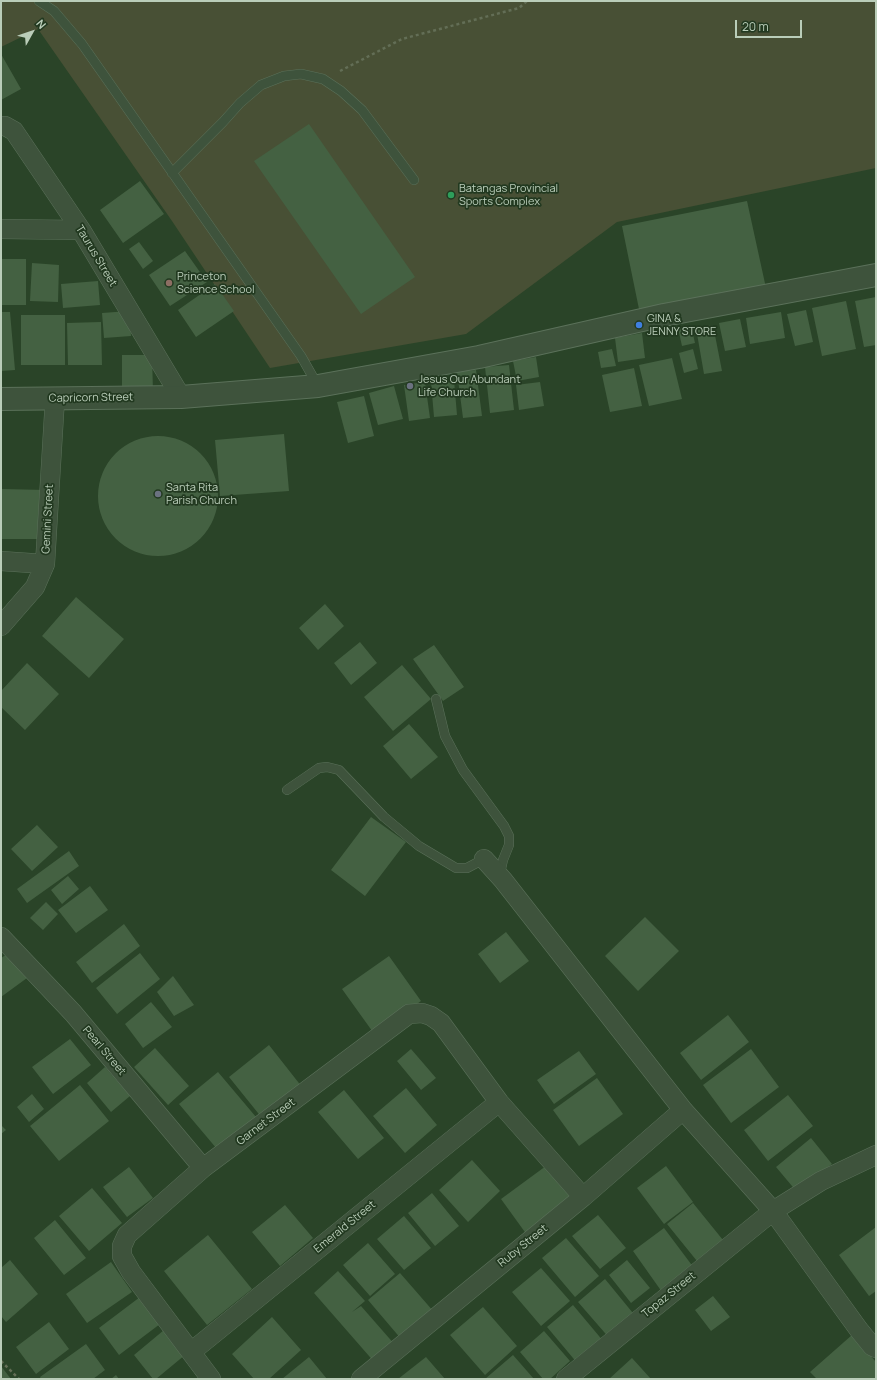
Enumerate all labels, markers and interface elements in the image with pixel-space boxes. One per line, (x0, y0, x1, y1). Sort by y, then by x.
north arrow (12, 12, 52, 52)
scale bar (737, 12, 804, 38)
text: N (33, 16, 50, 32)
text: 20 m (742, 18, 769, 35)
place label: Batangas Provincial Sports Complex (459, 182, 558, 208)
marker: Batangas Provincial Sports Complex (446, 190, 456, 200)
street label: Taurus Street (73, 223, 119, 289)
place label: Princeton Science School (177, 270, 255, 296)
marker: Princeton Science School (164, 278, 174, 288)
place label: GINA & JENNY STORE (647, 312, 716, 338)
marker: GINA & JENNY STORE (634, 320, 644, 330)
place label: Jesus Our Abundant Life Church (418, 373, 521, 399)
marker: Jesus Our Abundant Life Church (405, 381, 415, 391)
street label: Capricorn Street (49, 391, 133, 405)
place label: Santa Rita Parish Church (166, 481, 237, 507)
street label: Gemini Street (40, 484, 56, 554)
marker: Santa Rita Parish Church (153, 489, 163, 499)
street label: Pearl Street (80, 1024, 128, 1078)
street label: Garnet Street (234, 1096, 298, 1148)
street label: Emerald Street (312, 1198, 378, 1256)
street label: Ruby Street (496, 1222, 550, 1270)
street label: Topaz Street (640, 1269, 698, 1321)

